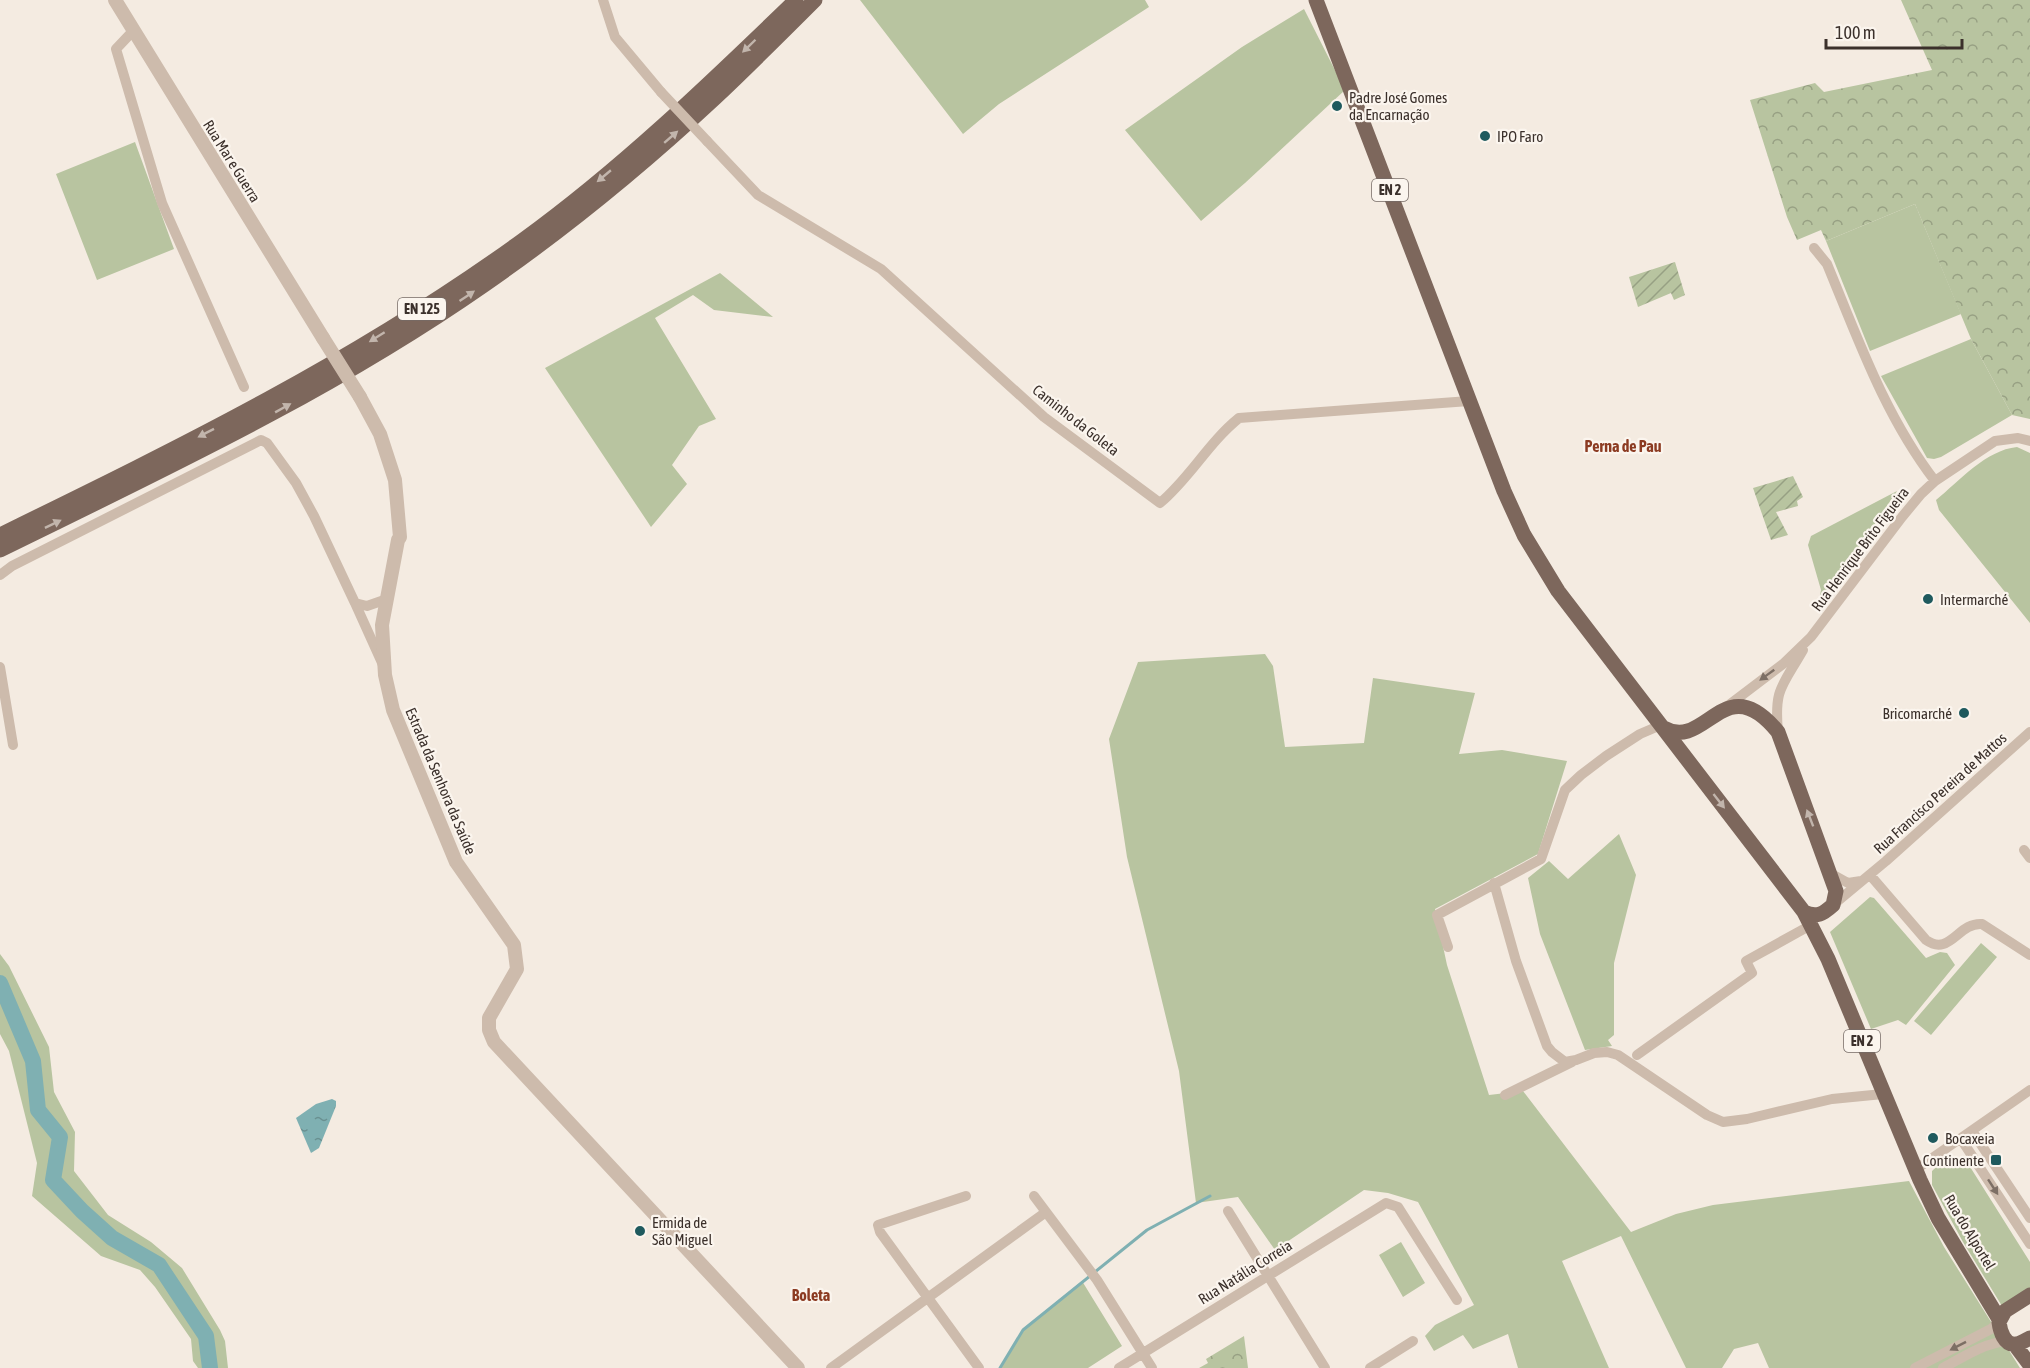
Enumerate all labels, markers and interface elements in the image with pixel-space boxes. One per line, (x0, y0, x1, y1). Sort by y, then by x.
scale bar (1826, 12, 1962, 50)
text: 100 m (1835, 22, 1876, 43)
one-way arrow (742, 38, 756, 52)
place label: Padre José Gomes da Encarnação (1349, 89, 1447, 123)
marker: Padre José Gomes da Encarnação (1330, 99, 1344, 113)
street label: Rua Mar e Guerra (200, 117, 264, 205)
place label: IPO Faro (1497, 128, 1543, 145)
marker: IPO Faro (1478, 129, 1492, 143)
one-way arrow (663, 131, 678, 144)
one-way arrow (597, 169, 612, 182)
road number: EN 2 (1372, 179, 1408, 201)
one-way arrow (459, 290, 475, 302)
road number: EN 125 (398, 298, 446, 320)
one-way arrow (369, 332, 385, 343)
street label: Caminho da Goleta (1030, 381, 1123, 459)
one-way arrow (275, 403, 292, 413)
one-way arrow (198, 428, 215, 437)
district label: Perna de Pau (1585, 437, 1662, 455)
street label: Rua Henrique Brito Figueira (1808, 484, 1912, 614)
one-way arrow (44, 520, 61, 529)
place label: Intermarché (1940, 591, 2009, 608)
marker: Intermarché (1921, 592, 1935, 606)
one-way arrow (1760, 669, 1776, 681)
street label: Estrada da Senhora da Saúde (402, 705, 480, 857)
place label: Bricomarché (1883, 705, 1952, 722)
marker: Bricomarché (1957, 706, 1971, 720)
street label: Rua Francisco Pereira de Mattos (1870, 729, 2010, 857)
one-way arrow (1713, 793, 1725, 808)
one-way arrow (1804, 809, 1814, 827)
road number: EN 2 (1844, 1030, 1880, 1052)
place label: Bocaxeia (1945, 1130, 1995, 1147)
marker: Bocaxeia (1926, 1131, 1940, 1145)
place label: Continente (1923, 1152, 1984, 1169)
marker: Continente (1989, 1153, 2003, 1167)
one-way arrow (1988, 1179, 1999, 1196)
street label: Rua do Alportel (1941, 1191, 1999, 1273)
place label: Ermida de São Miguel (652, 1214, 712, 1248)
marker: Ermida de São Miguel (633, 1224, 647, 1238)
street label: Rua Natália Correia (1195, 1236, 1295, 1308)
district label: Boleta (792, 1286, 830, 1304)
one-way arrow (1949, 1341, 1966, 1351)

